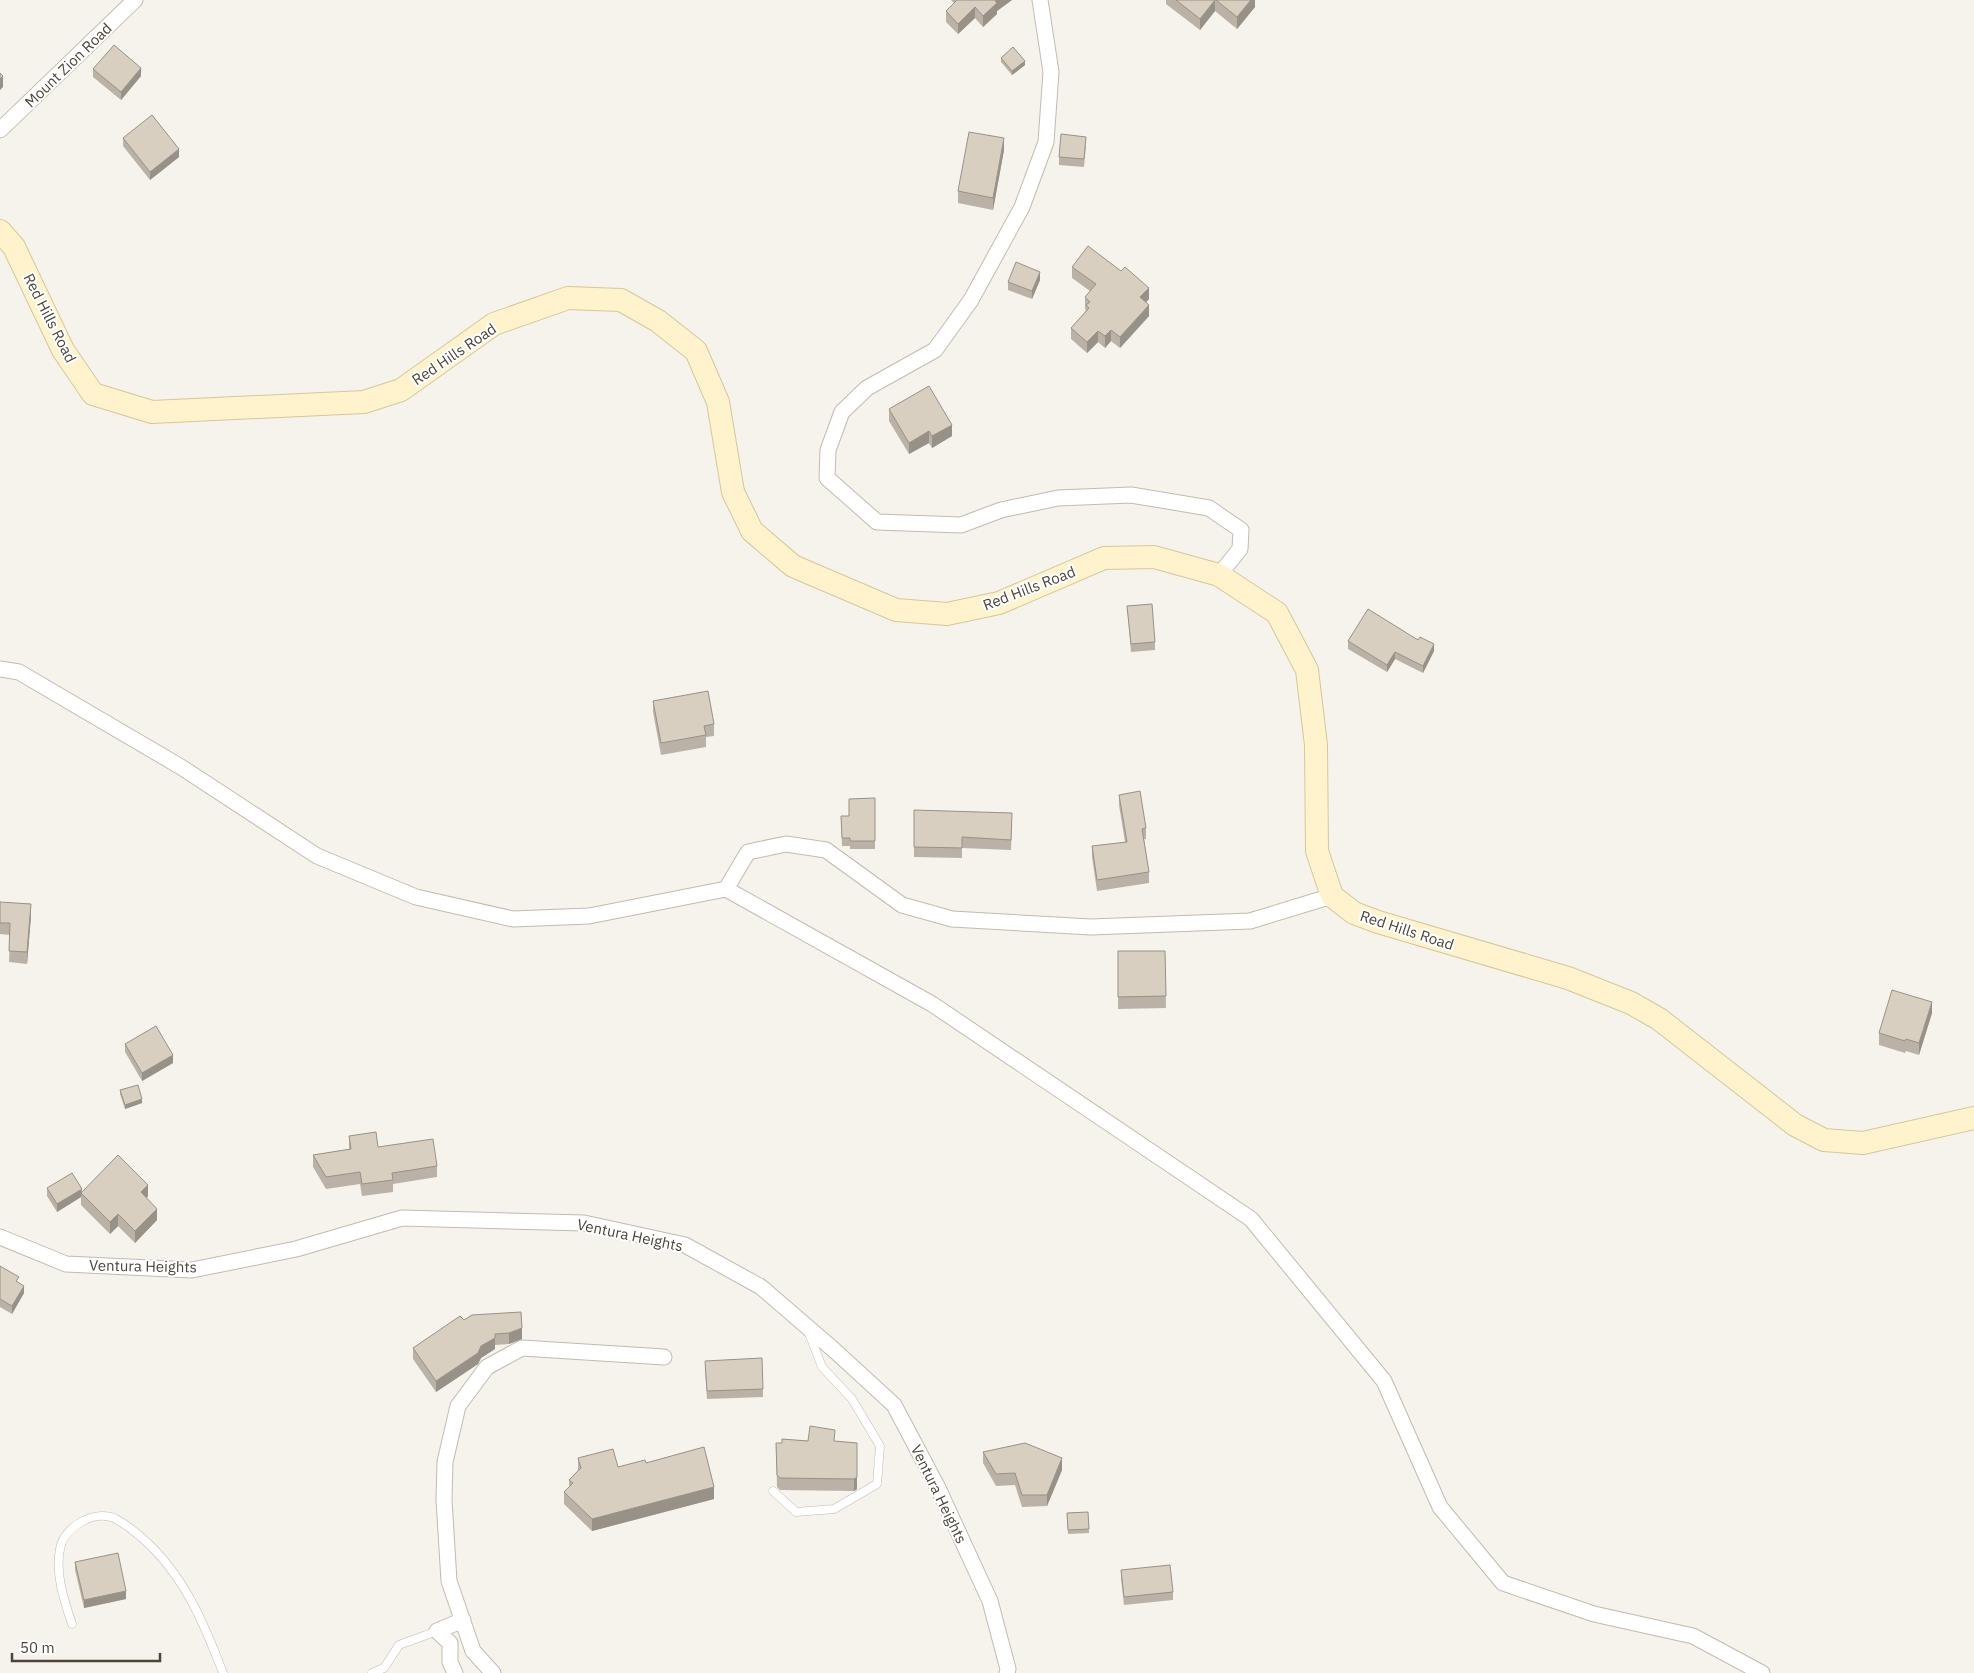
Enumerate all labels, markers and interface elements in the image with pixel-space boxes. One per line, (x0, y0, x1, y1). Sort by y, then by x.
street label: Mount Zion Road (20, 19, 116, 111)
street label: Red Hills Road (19, 270, 81, 366)
street label: Red Hills Road (408, 319, 500, 389)
street label: Red Hills Road (980, 562, 1078, 614)
street label: Red Hills Road (1358, 906, 1456, 954)
street label: Ventura Heights (575, 1214, 685, 1256)
street label: Ventura Heights (89, 1256, 197, 1276)
street label: Ventura Heights (907, 1441, 971, 1547)
scale bar (12, 1630, 160, 1662)
text: 50 m (20, 1638, 55, 1657)

